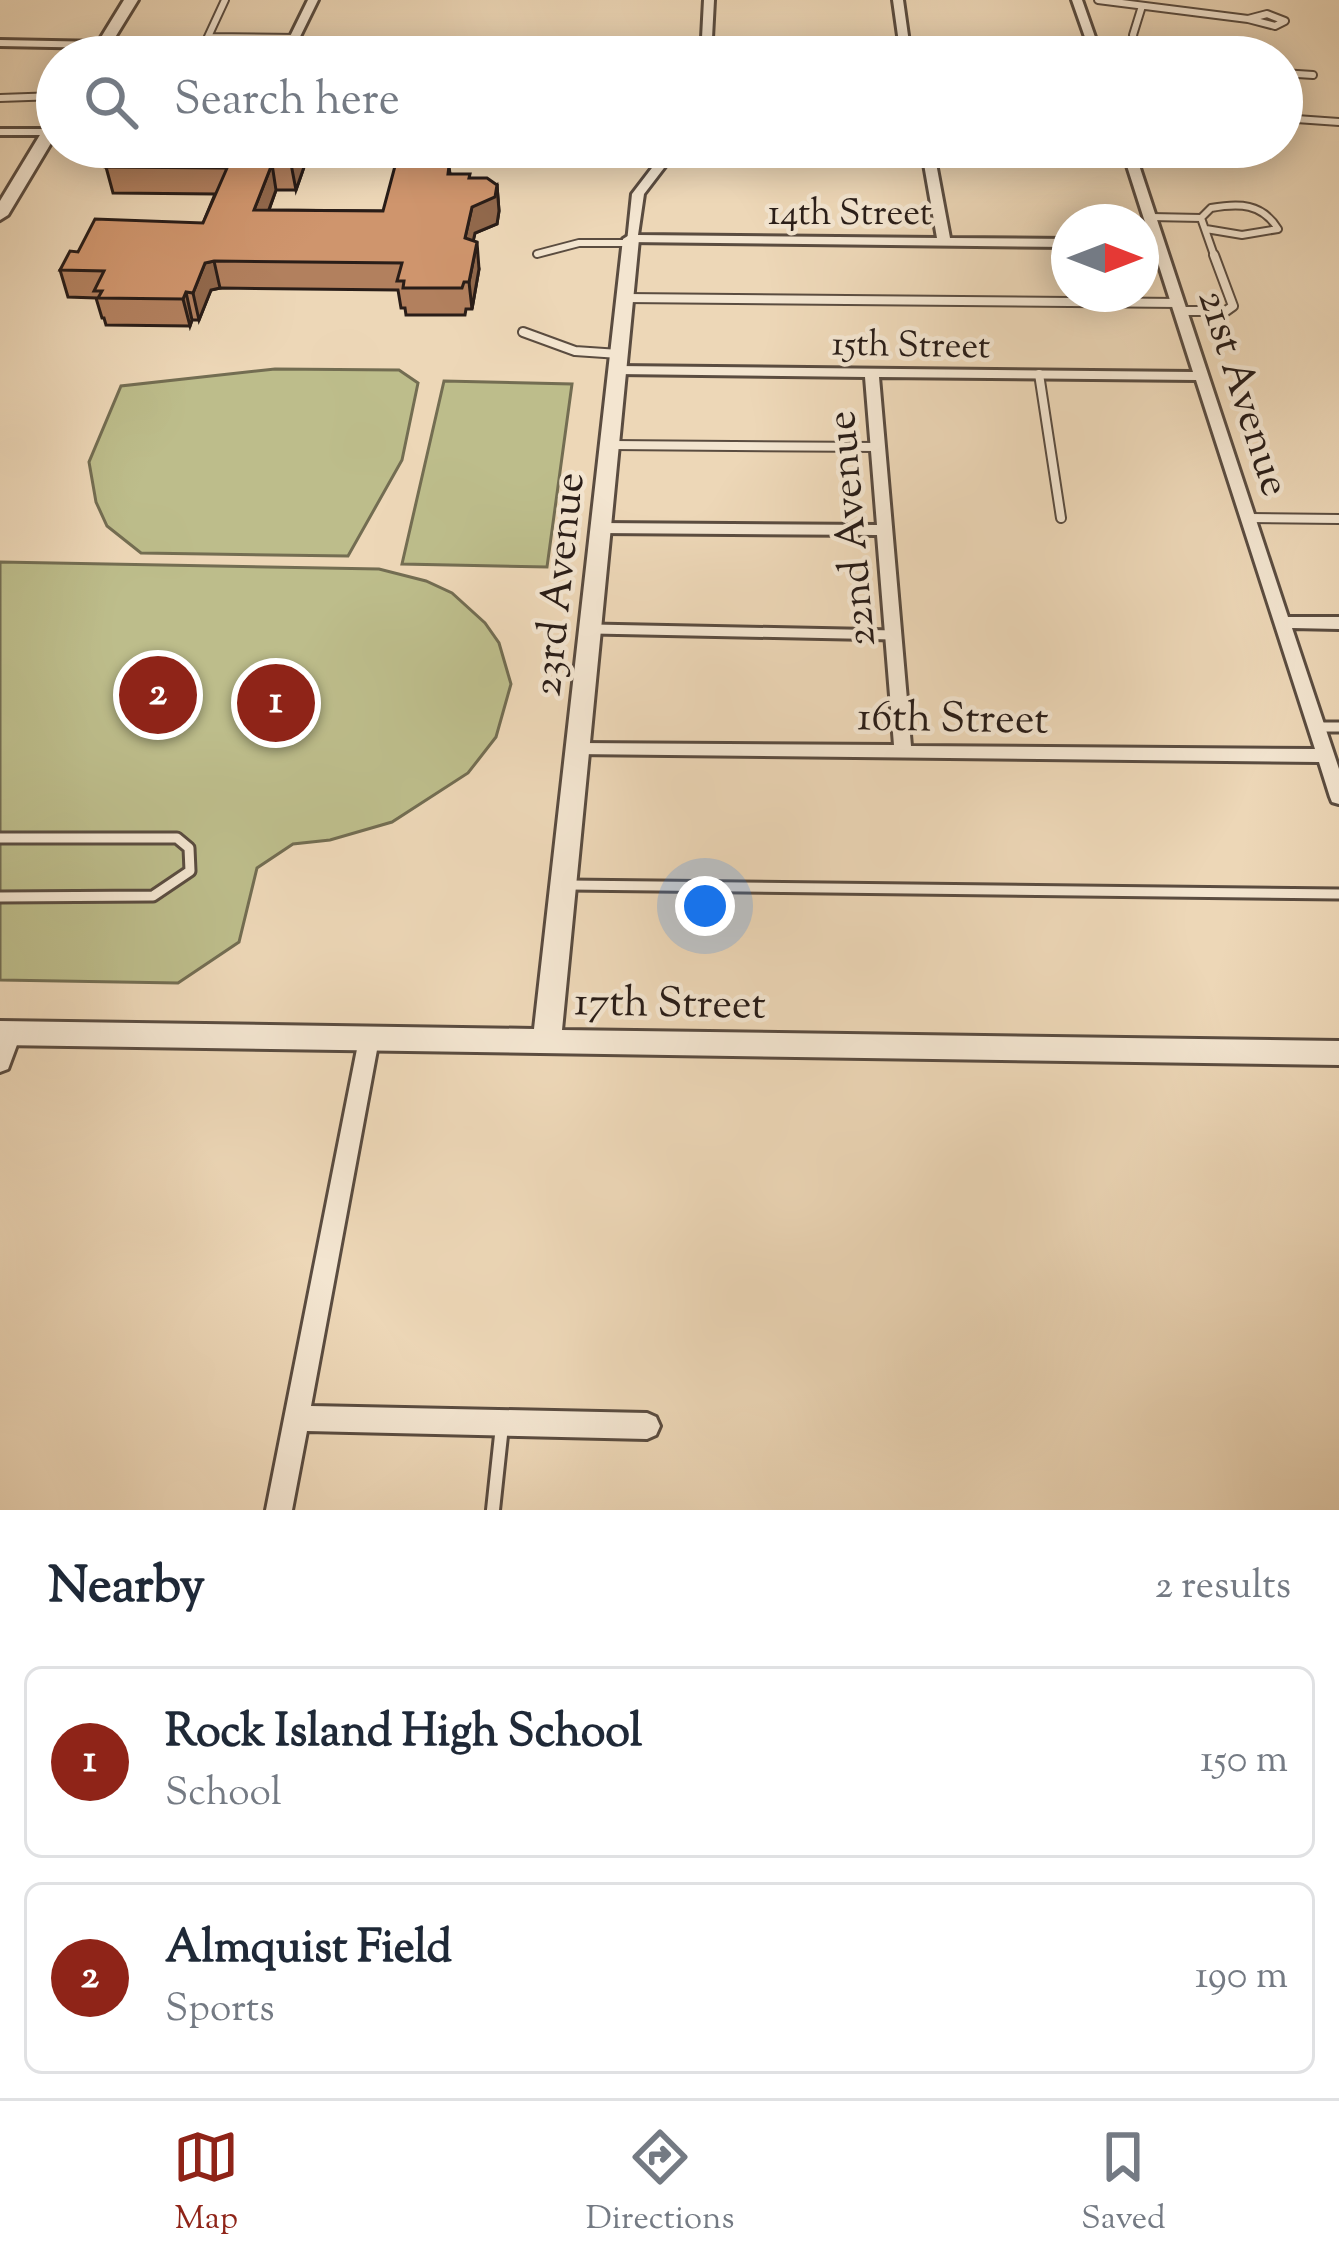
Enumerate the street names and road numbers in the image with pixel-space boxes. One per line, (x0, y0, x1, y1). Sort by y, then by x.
street label: 14th Street (768, 189, 932, 241)
street label: 21st Avenue (1180, 282, 1303, 505)
street label: 15th Street (831, 320, 991, 374)
street label: 22nd Avenue (814, 408, 894, 649)
street label: 23rd Avenue (519, 470, 603, 700)
street label: 16th Street (857, 689, 1049, 753)
street label: 17th Street (574, 974, 766, 1038)

